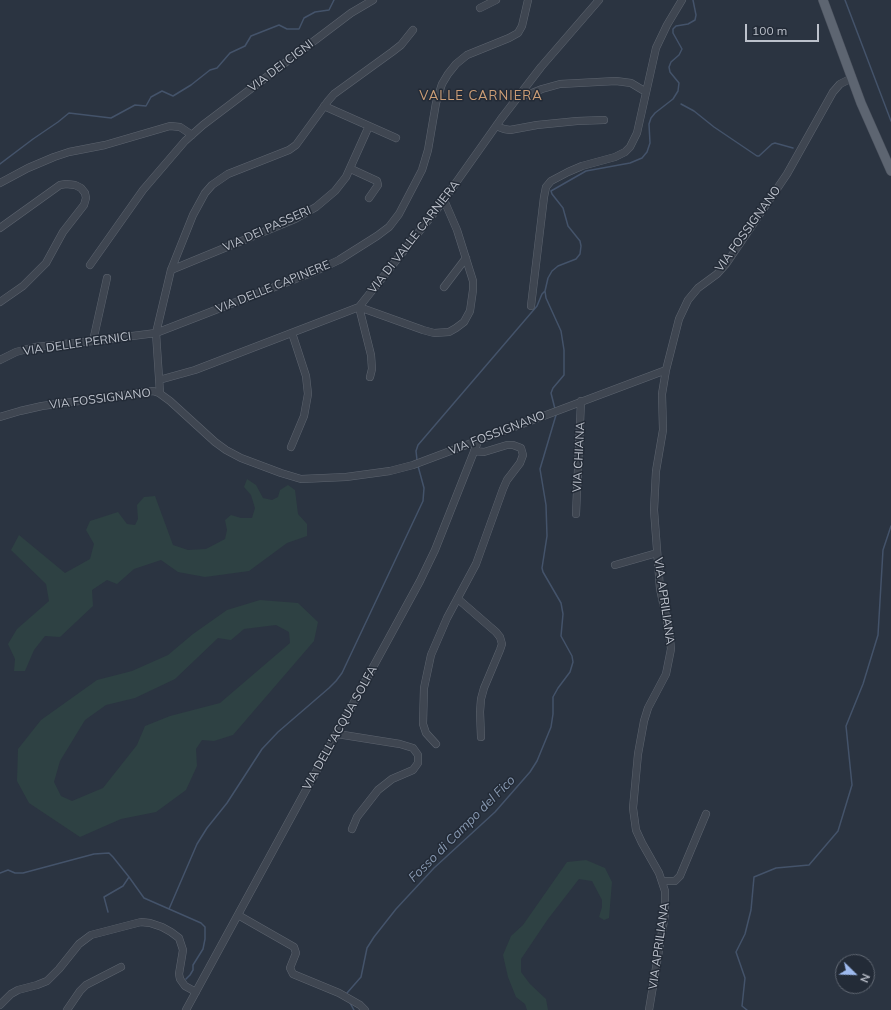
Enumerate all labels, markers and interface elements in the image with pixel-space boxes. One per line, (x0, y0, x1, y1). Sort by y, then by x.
scale bar (747, 16, 821, 42)
text: 100 m (752, 23, 787, 38)
street label: VIA DEI CIGNI (246, 37, 316, 95)
district label: VALLE CARNIERA (419, 88, 543, 104)
street label: VIA DI VALLE CARNIERA (365, 178, 463, 296)
street label: VIA FOSSIGNANO (712, 183, 784, 275)
street label: VIA DEI PASSERI (221, 203, 313, 255)
street label: VIA DELLE CAPINERE (214, 258, 332, 316)
street label: VIA DELLE PERNICI (22, 329, 132, 359)
street label: VIA FOSSIGNANO (48, 386, 152, 412)
street label: VIA FOSSIGNANO (447, 408, 547, 458)
street label: VIA CHIANA (570, 421, 588, 493)
street label: VIA APRILIANA (651, 557, 677, 645)
street label: VIA DELL'ACQUA SOLFA (300, 663, 380, 793)
water label: Fosso di Campo del Fico (405, 772, 519, 886)
street label: VIA APRILIANA (646, 902, 672, 990)
north arrow (835, 954, 875, 994)
text: N (857, 972, 873, 985)

